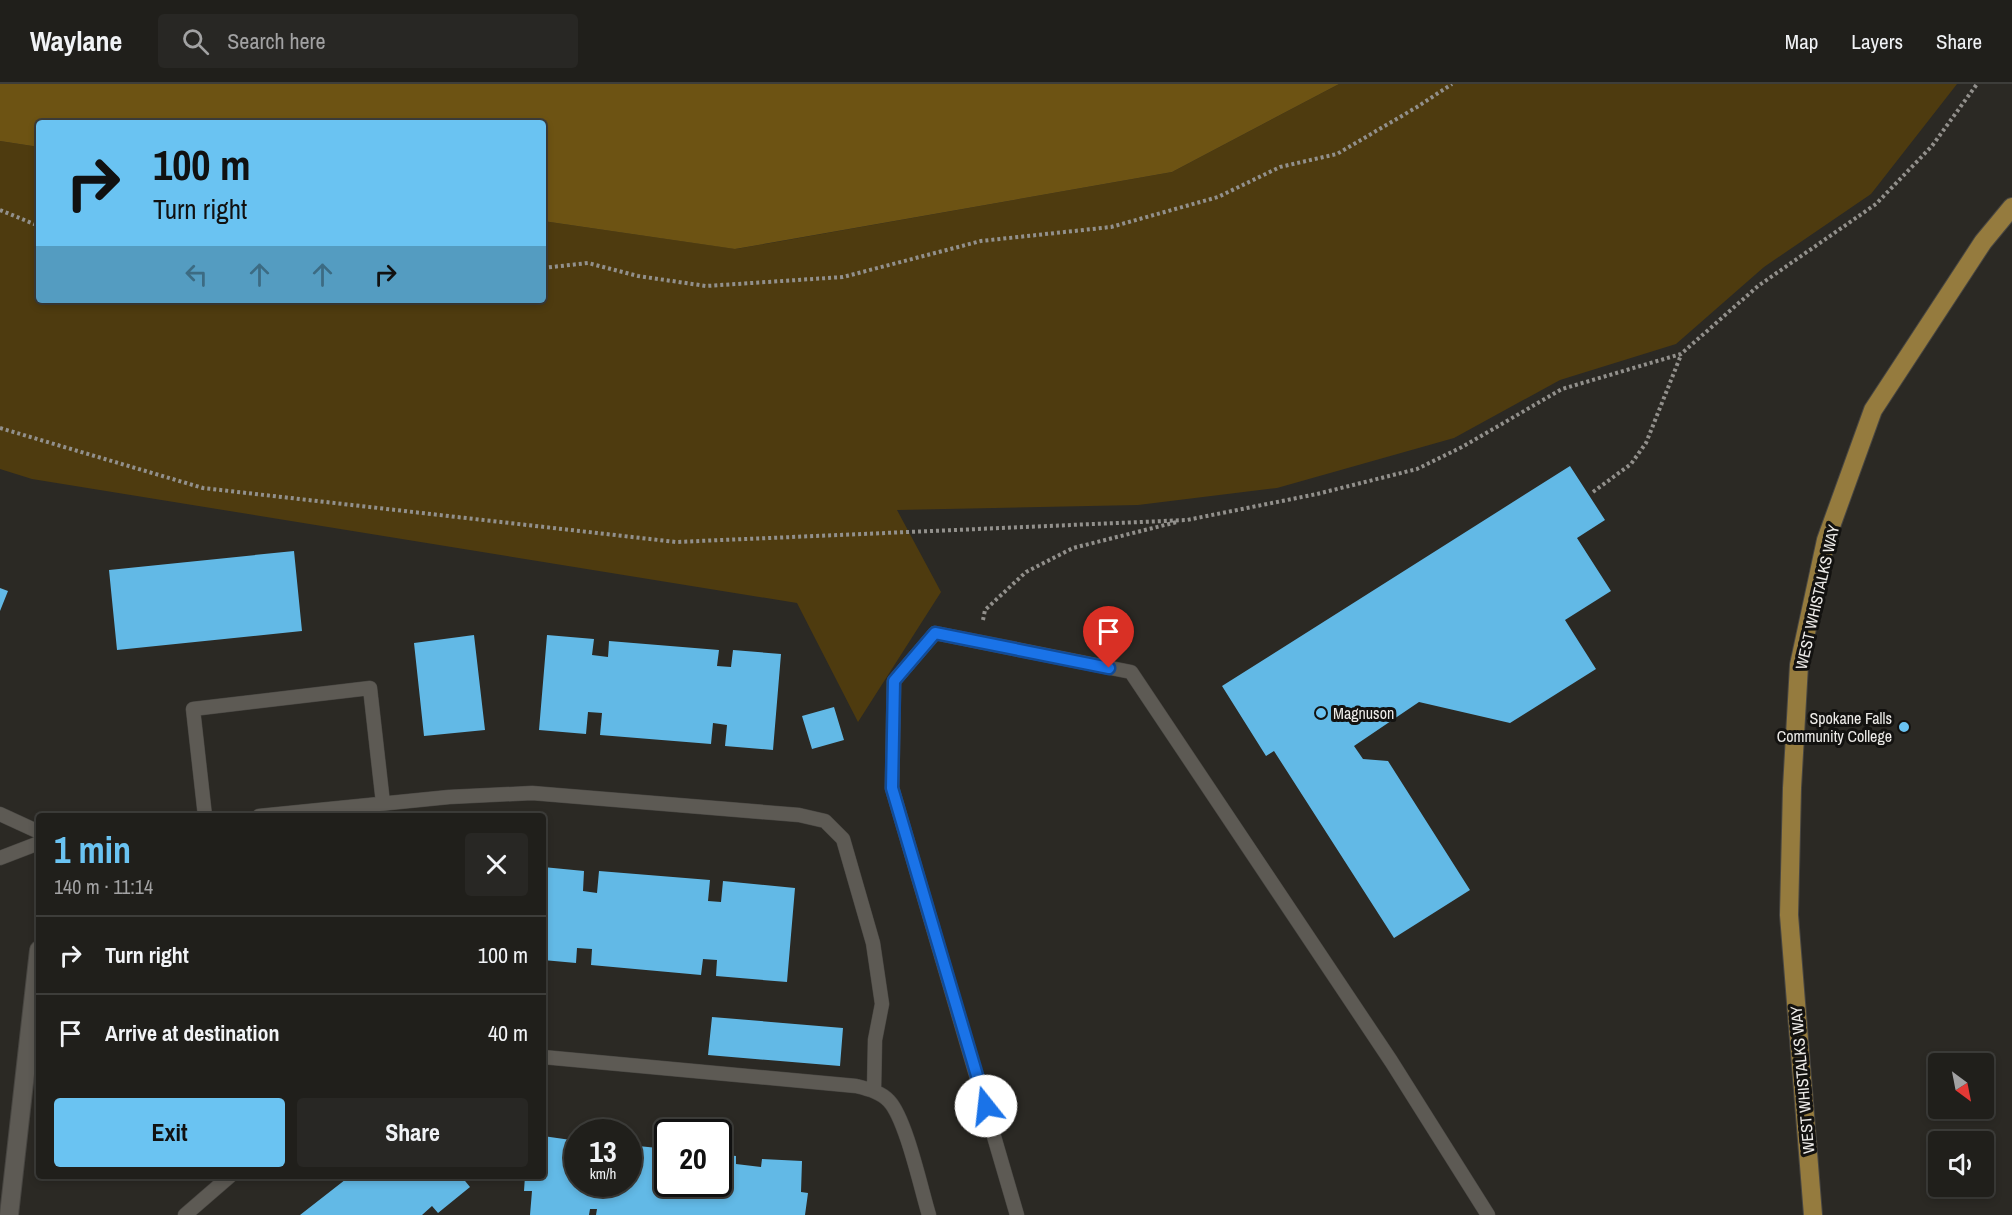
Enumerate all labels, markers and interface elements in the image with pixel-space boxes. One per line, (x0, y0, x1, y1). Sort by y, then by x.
search box (158, 14, 578, 68)
text: Waylane (30, 22, 122, 60)
icon: search (179, 25, 212, 58)
text: Search here (227, 26, 326, 56)
text: Map (1785, 27, 1818, 56)
text: Layers (1851, 27, 1903, 56)
text: Share (1936, 27, 1982, 56)
text: 100 m (153, 137, 251, 193)
icon: right (54, 144, 132, 222)
text: Turn right (153, 191, 247, 227)
icon: left (180, 258, 213, 291)
icon: ahead (243, 258, 276, 291)
icon: ahead (306, 258, 339, 291)
icon: right (369, 258, 402, 291)
street label: WEST WHISTALKS WAY (1790, 522, 1844, 672)
pin (1083, 606, 1134, 668)
icon: arrive (1092, 615, 1125, 648)
place label: Magnuson (1333, 702, 1394, 724)
marker: Magnuson (1314, 706, 1328, 720)
place label: Spokane Falls Community College (1777, 707, 1892, 747)
marker: Spokane Falls Community College (1897, 720, 1911, 734)
text: 1 min (54, 826, 131, 874)
button: close (465, 833, 528, 896)
text: 140 m · 11:14 (54, 873, 153, 900)
icon: right (54, 939, 87, 972)
text: Turn right (105, 940, 189, 970)
text: 100 m (478, 940, 528, 970)
street label: WEST WHISTALKS WAY (1785, 1005, 1819, 1155)
icon: arrive (54, 1017, 87, 1050)
text: Arrive at destination (105, 1018, 279, 1048)
text: 40 m (488, 1018, 528, 1048)
north arrow (1928, 1053, 1994, 1119)
map controls (1928, 1053, 1994, 1197)
position arrow (954, 1074, 1018, 1138)
button: Exit (54, 1098, 285, 1167)
button: Share (297, 1098, 528, 1167)
speed limit sign: 20 (654, 1119, 732, 1197)
text: 13 (589, 1131, 617, 1171)
button: sound (1928, 1131, 1994, 1197)
text: km/h (590, 1163, 616, 1184)

